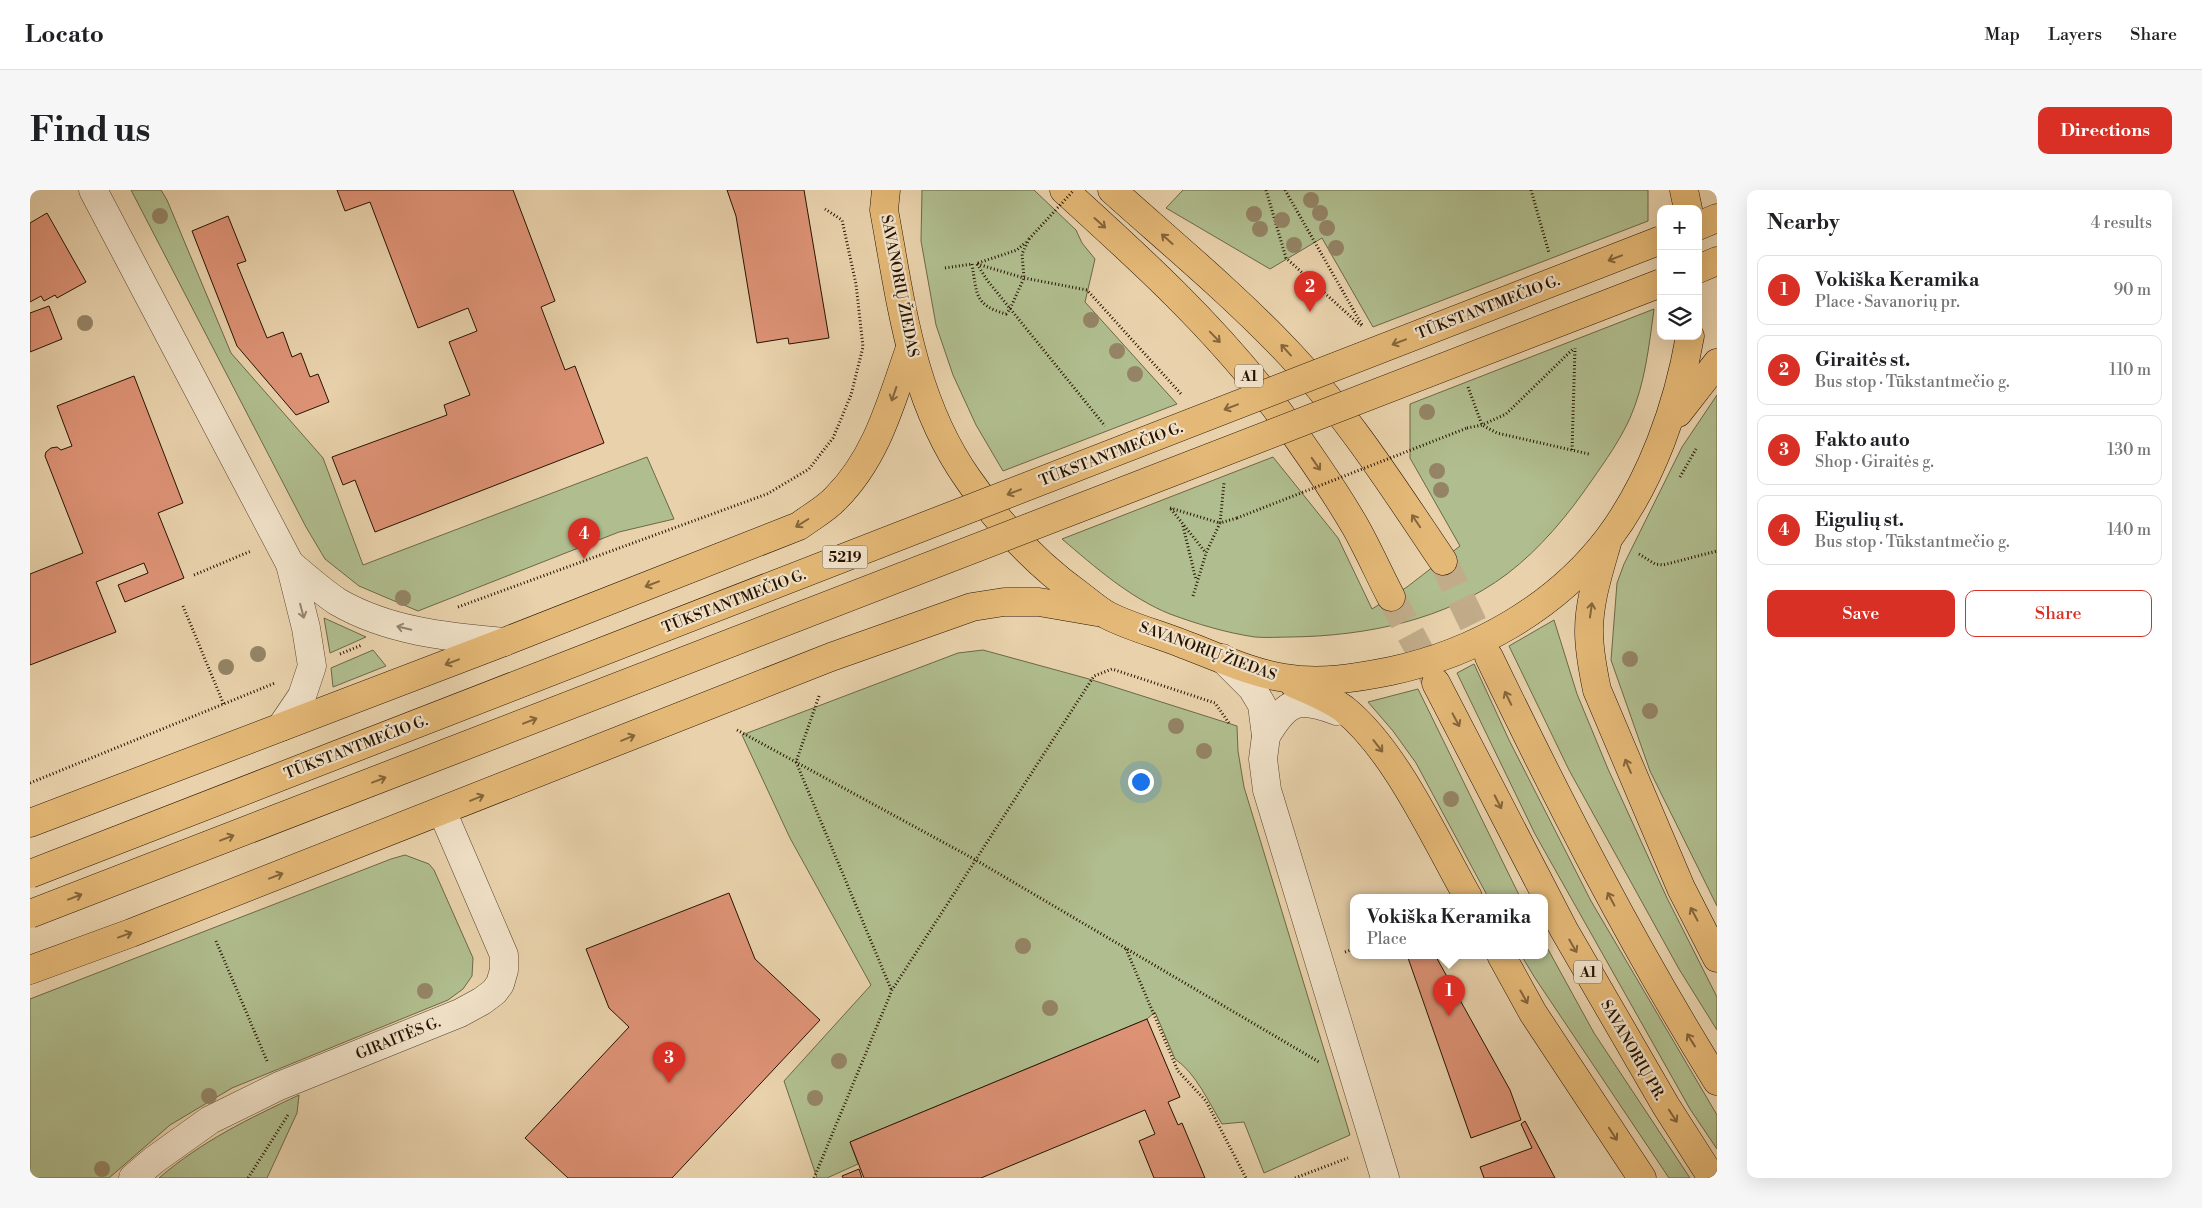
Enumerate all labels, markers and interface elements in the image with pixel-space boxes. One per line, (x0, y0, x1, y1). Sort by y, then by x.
text: Locato (25, 20, 104, 50)
text: Map (1985, 23, 2020, 46)
text: Layers (2048, 23, 2102, 46)
text: Share (2130, 23, 2177, 46)
button: Directions (2038, 107, 2172, 154)
text: Find us (30, 109, 150, 152)
map controls (1657, 205, 1702, 340)
button: + (1657, 205, 1702, 250)
text: Nearby (1767, 210, 1840, 236)
street label: SAVANORIŲ ŽIEDAS (876, 213, 924, 359)
text: 4 results (2091, 213, 2152, 233)
one-way arrow (1093, 217, 1106, 229)
one-way arrow (1160, 233, 1173, 245)
button: − (1657, 250, 1702, 295)
one-way arrow (1608, 254, 1623, 263)
text: Vokiška Keramika (1815, 268, 1979, 292)
street label: TŪKSTANTMEČIO G. (1413, 270, 1563, 344)
pin: 2 (1294, 271, 1326, 312)
text: 1 (1780, 280, 1788, 300)
text: 90 m (2113, 280, 2151, 300)
text: Place · Savanorių pr. (1815, 292, 1960, 312)
button: layers (1657, 295, 1702, 340)
one-way arrow (1209, 331, 1221, 343)
one-way arrow (1391, 338, 1407, 347)
one-way arrow (1280, 343, 1291, 356)
text: Giraitės st. (1815, 348, 1910, 372)
text: 2 (1779, 360, 1789, 380)
text: 110 m (2109, 360, 2151, 380)
road number: A1 (1235, 365, 1263, 388)
text: Bus stop · Tūkstantmečio g. (1815, 372, 2010, 392)
one-way arrow (889, 386, 898, 401)
one-way arrow (1224, 403, 1239, 413)
street label: TŪKSTANTMEČIO G. (1036, 417, 1186, 491)
text: Fakto auto (1815, 428, 1910, 452)
text: 3 (1779, 440, 1789, 460)
text: 130 m (2107, 440, 2151, 460)
text: Shop · Giraitės g. (1815, 452, 1934, 472)
one-way arrow (1311, 457, 1321, 471)
one-way arrow (1007, 487, 1022, 497)
text: Eigulių st. (1815, 508, 1904, 532)
one-way arrow (1410, 514, 1420, 528)
pin: 4 (568, 518, 600, 559)
one-way arrow (796, 518, 810, 528)
text: 4 (1779, 520, 1789, 540)
text: 140 m (2107, 520, 2151, 540)
text: Bus stop · Tūkstantmečio g. (1815, 532, 2010, 552)
road number: 5219 (822, 546, 868, 568)
street label: TŪKSTANTMEČIO G. (659, 564, 809, 638)
one-way arrow (645, 580, 660, 589)
button: Save (1767, 590, 1955, 637)
button: Share (1965, 590, 2152, 637)
one-way arrow (298, 603, 307, 619)
one-way arrow (1587, 603, 1597, 619)
street label: SAVANORIŲ ŽIEDAS (1137, 617, 1279, 685)
one-way arrow (396, 622, 412, 632)
one-way arrow (444, 658, 460, 667)
one-way arrow (1503, 691, 1512, 706)
street label: TŪKSTANTMEČIO G. (281, 710, 431, 784)
one-way arrow (1451, 713, 1461, 728)
one-way arrow (522, 716, 537, 725)
one-way arrow (620, 732, 635, 742)
one-way arrow (1373, 739, 1383, 753)
one-way arrow (1623, 759, 1633, 774)
your location (1128, 769, 1154, 795)
one-way arrow (371, 774, 386, 783)
one-way arrow (469, 792, 484, 801)
one-way arrow (1493, 794, 1503, 809)
one-way arrow (219, 833, 234, 842)
one-way arrow (268, 871, 284, 880)
one-way arrow (67, 892, 83, 901)
one-way arrow (1606, 892, 1615, 907)
popup (1350, 894, 1548, 959)
text: Vokiška Keramika (1367, 905, 1531, 929)
one-way arrow (1689, 907, 1699, 922)
text: Place (1367, 929, 1407, 949)
one-way arrow (117, 930, 132, 939)
one-way arrow (1568, 938, 1578, 953)
road number: A1 (1574, 960, 1602, 984)
pin: 1 (1433, 975, 1465, 1016)
one-way arrow (1520, 990, 1530, 1004)
street label: SAVANORIŲ PR. (1596, 996, 1669, 1104)
street label: GIRAITĖS G. (353, 1012, 443, 1064)
one-way arrow (1686, 1033, 1697, 1047)
pin: 3 (653, 1042, 685, 1083)
one-way arrow (1667, 1109, 1678, 1123)
one-way arrow (1608, 1126, 1618, 1140)

